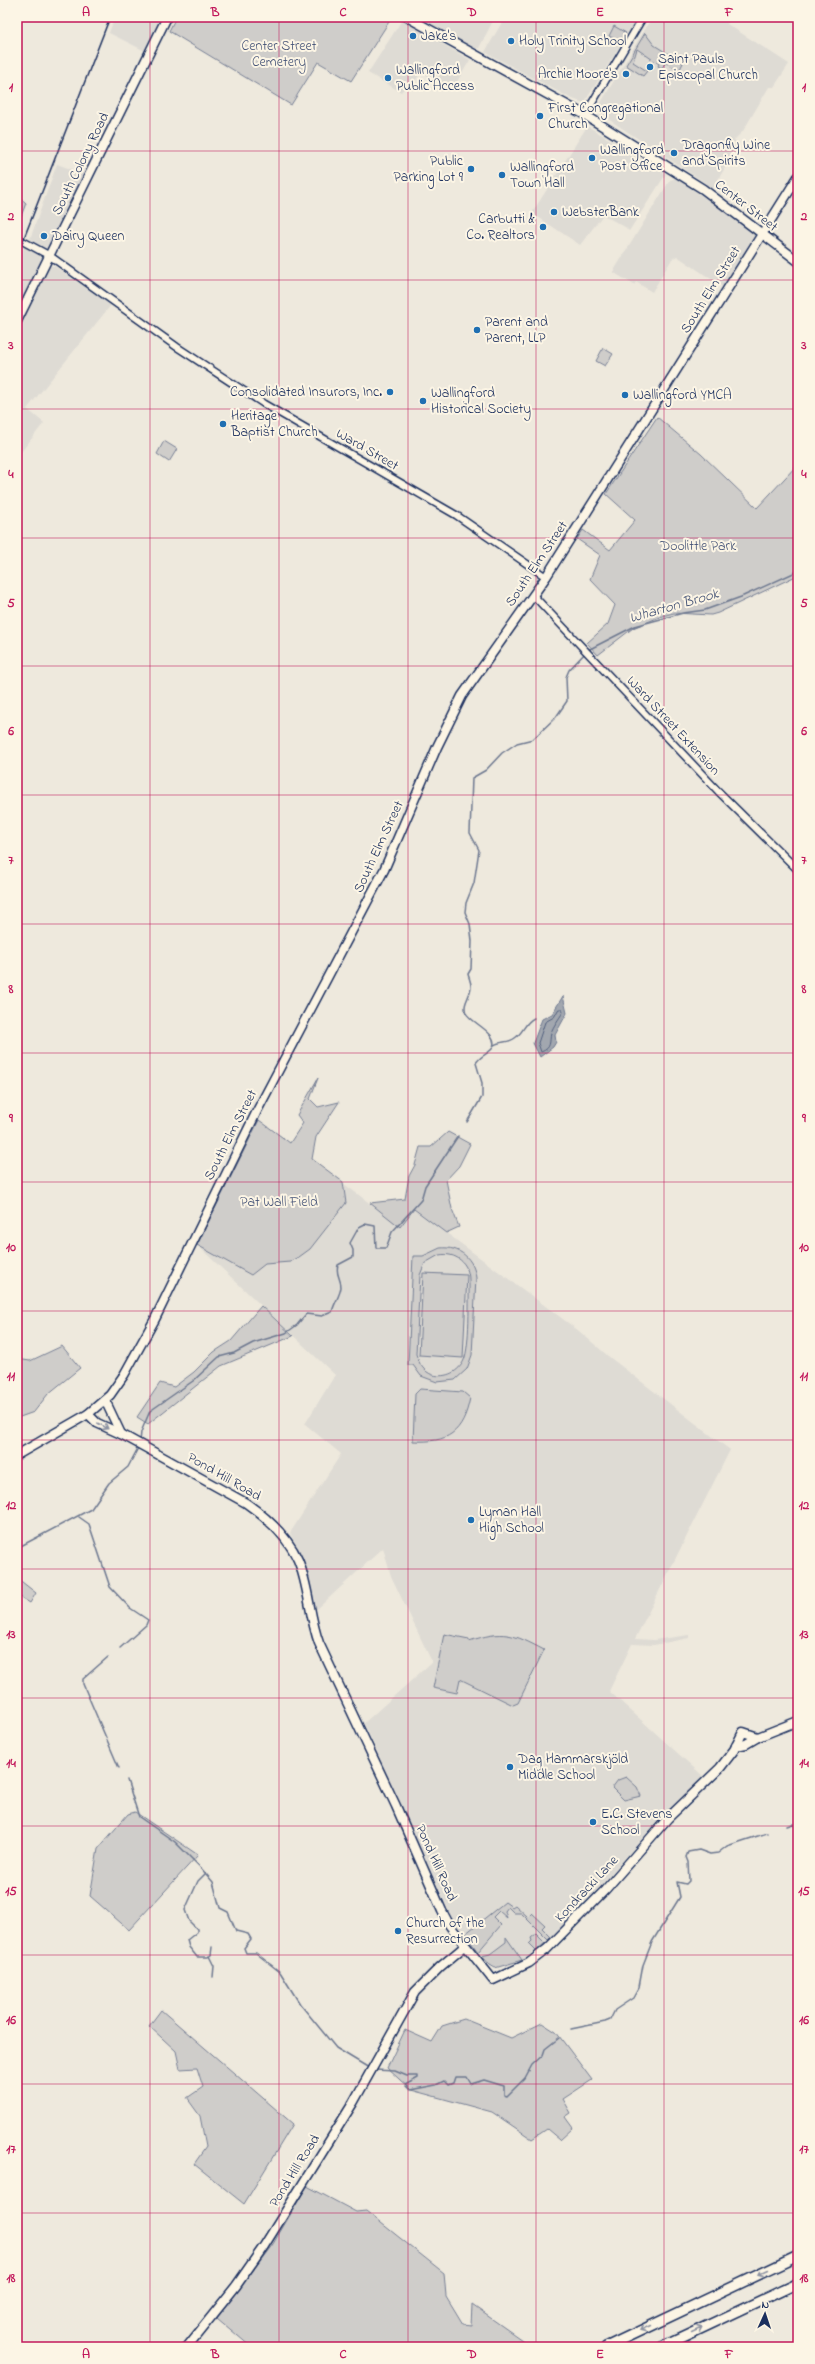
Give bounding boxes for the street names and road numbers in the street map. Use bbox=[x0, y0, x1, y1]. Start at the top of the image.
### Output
street label: South Colony Road bbox=[47, 109, 116, 219]
street label: Center Street bbox=[710, 175, 782, 238]
street label: South Elm Street bbox=[676, 242, 746, 338]
street label: Ward Street bbox=[332, 424, 403, 477]
street label: South Elm Street bbox=[500, 517, 574, 611]
street label: Ward Street Extension bbox=[621, 672, 725, 781]
street label: South Elm Street bbox=[348, 797, 410, 897]
street label: South Elm Street bbox=[199, 1086, 263, 1184]
street label: Pond Hill Road bbox=[183, 1447, 265, 1507]
street label: Pond Hill Road bbox=[410, 1821, 462, 1905]
street label: Kondracki Lane bbox=[550, 1850, 624, 1927]
street label: Pond Hill Road bbox=[264, 2131, 326, 2211]

